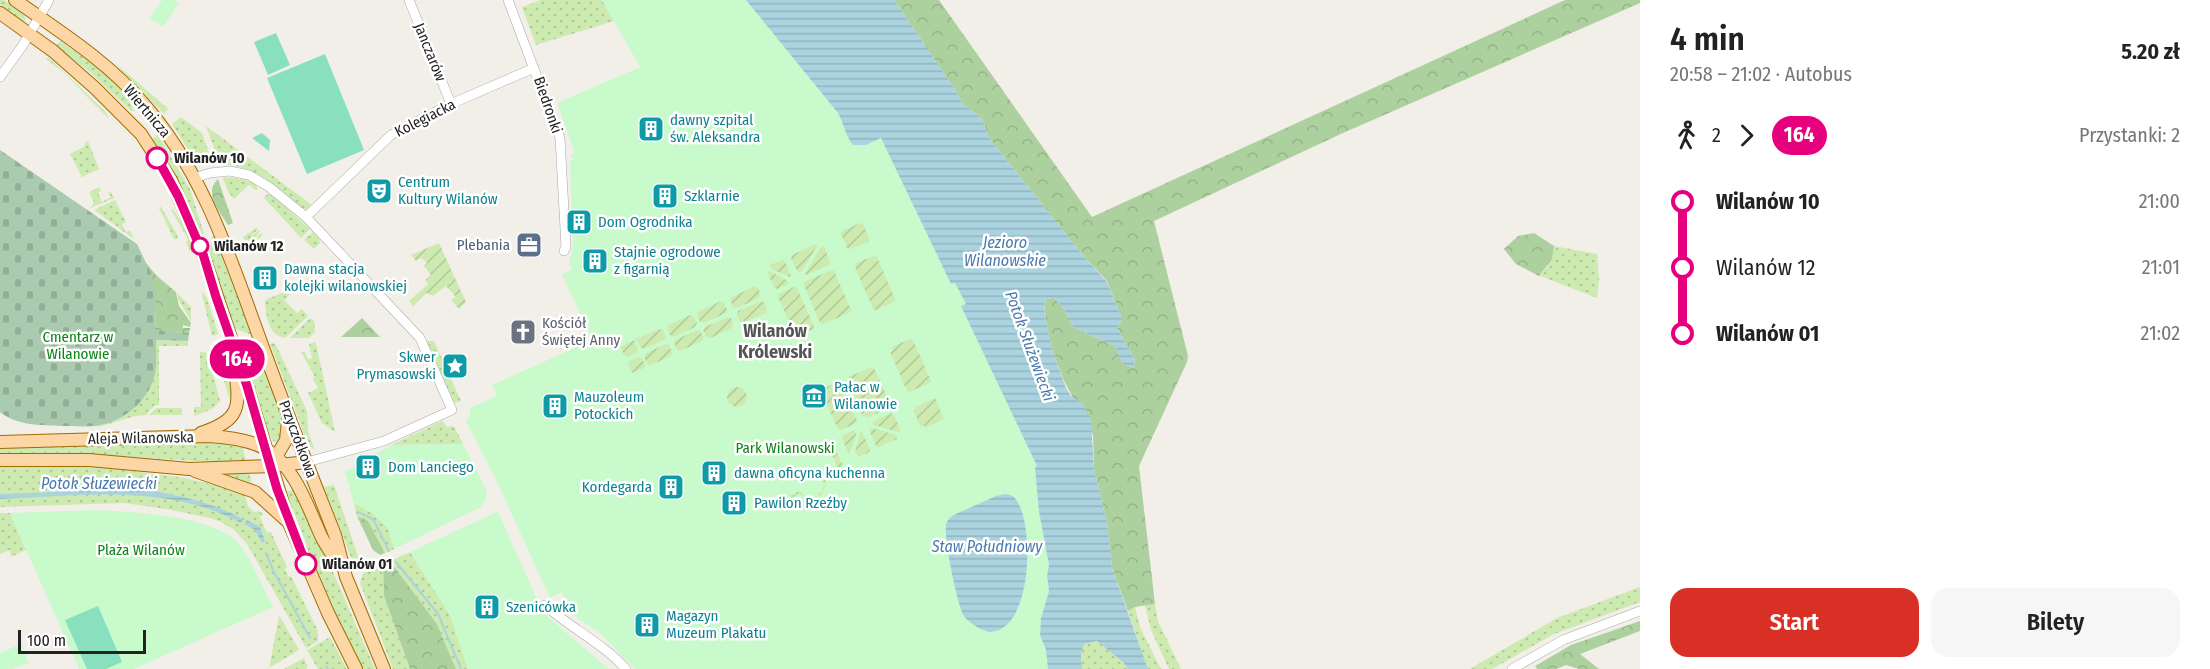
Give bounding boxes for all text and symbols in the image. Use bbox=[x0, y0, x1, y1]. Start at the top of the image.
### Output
text: 4 min bbox=[1670, 19, 1745, 59]
street label: Janczarów bbox=[410, 20, 450, 84]
text: 5.20 zł bbox=[2121, 38, 2180, 65]
text: 20:58 – 21:02 · Autobus bbox=[1670, 62, 1852, 86]
street label: Biedronki bbox=[530, 74, 566, 136]
street label: Wiertnicza bbox=[120, 81, 174, 141]
street label: Kolegiacka bbox=[392, 95, 458, 141]
place label: dawny szpital św. Aleksandra bbox=[670, 111, 760, 146]
building icon: dawny szpital św. Aleksandra bbox=[636, 114, 666, 144]
icon: walk bbox=[1670, 119, 1703, 152]
icon: forward bbox=[1730, 119, 1763, 152]
text: 164 bbox=[1784, 122, 1815, 148]
text: 2 bbox=[1712, 123, 1721, 147]
text: Przystanki: 2 bbox=[2079, 123, 2180, 147]
marker: Wilanów 10 bbox=[146, 147, 168, 169]
place label: Wilanów 10 bbox=[174, 149, 245, 167]
place label: Centrum Kultury Wilanów bbox=[398, 173, 498, 208]
theatre icon: Centrum Kultury Wilanów bbox=[364, 176, 394, 206]
building icon: Szklarnie bbox=[650, 181, 680, 211]
place label: Szklarnie bbox=[684, 187, 740, 205]
text: Wilanów 10 bbox=[1716, 188, 1820, 215]
text: 21:00 bbox=[2139, 189, 2180, 213]
building icon: Dom Ogrodnika bbox=[564, 207, 594, 237]
place label: Dom Ogrodnika bbox=[598, 213, 693, 231]
office icon: Plebania bbox=[514, 230, 544, 260]
water label: Jezioro Wilanowskie bbox=[964, 233, 1046, 270]
place label: Plebania bbox=[457, 236, 510, 254]
marker: Wilanów 12 bbox=[191, 237, 209, 255]
place label: Wilanów 12 bbox=[214, 237, 284, 255]
place label: Stajnie ogrodowe z figarnią bbox=[614, 243, 721, 278]
building icon: Stajnie ogrodowe z figarnią bbox=[580, 246, 610, 276]
text: Wilanów 12 bbox=[1716, 254, 1816, 281]
text: 21:01 bbox=[2142, 255, 2180, 279]
place label: Dawna stacja kolejki wilanowskiej bbox=[284, 260, 407, 295]
building icon: Dawna stacja kolejki wilanowskiej bbox=[250, 263, 280, 293]
water label: Potok Służewiecki bbox=[1001, 288, 1059, 404]
place label: Kościół Świętej Anny bbox=[542, 314, 620, 349]
church icon: Kościół Świętej Anny bbox=[508, 317, 538, 347]
district label: Wilanów Królewski bbox=[738, 320, 812, 363]
text: Wilanów 01 bbox=[1716, 320, 1819, 347]
text: 21:02 bbox=[2141, 321, 2180, 345]
park label: Cmentarz w Wilanowie bbox=[43, 328, 114, 363]
line badge: 164 bbox=[202, 340, 272, 378]
text: 164 bbox=[222, 346, 252, 372]
place label: Skwer Prymasowski bbox=[356, 348, 437, 383]
place icon: Skwer Prymasowski bbox=[440, 351, 470, 381]
place label: Pałac w Wilanowie bbox=[834, 378, 897, 413]
museum icon: Pałac w Wilanowie bbox=[799, 381, 829, 411]
place label: Mauzoleum Potockich bbox=[574, 388, 644, 423]
building icon: Mauzoleum Potockich bbox=[540, 391, 570, 421]
street label: Przyczółkowa bbox=[275, 398, 321, 480]
street label: Aleja Wilanowska bbox=[88, 428, 194, 448]
park label: Park Wilanowski bbox=[735, 439, 835, 457]
building icon: Dom Lanciego bbox=[353, 452, 383, 482]
place label: Dom Lanciego bbox=[388, 458, 474, 476]
building icon: dawna oficyna kuchenna bbox=[699, 458, 729, 488]
place label: dawna oficyna kuchenna bbox=[734, 464, 885, 482]
building icon: Kordegarda bbox=[656, 472, 686, 502]
water label: Potok Służewiecki bbox=[41, 474, 157, 493]
place label: Kordegarda bbox=[582, 478, 652, 496]
building icon: Pawilon Rzeźby bbox=[719, 488, 749, 518]
place label: Pawilon Rzeźby bbox=[754, 494, 847, 512]
water label: Staw Południowy bbox=[931, 537, 1043, 556]
park label: Plaża Wilanów bbox=[97, 541, 185, 559]
marker: Wilanów 01 bbox=[295, 553, 317, 575]
place label: Wilanów 01 bbox=[322, 555, 392, 573]
button: Start bbox=[1670, 588, 1919, 657]
button: Bilety bbox=[1931, 588, 2180, 657]
building icon: Szenicówka bbox=[472, 592, 502, 622]
place label: Szenicówka bbox=[506, 598, 576, 616]
place label: Magazyn Muzeum Plakatu bbox=[666, 607, 766, 642]
building icon: Magazyn Muzeum Plakatu bbox=[632, 610, 662, 640]
scale bar bbox=[18, 627, 146, 654]
text: 100 m bbox=[27, 631, 66, 650]

